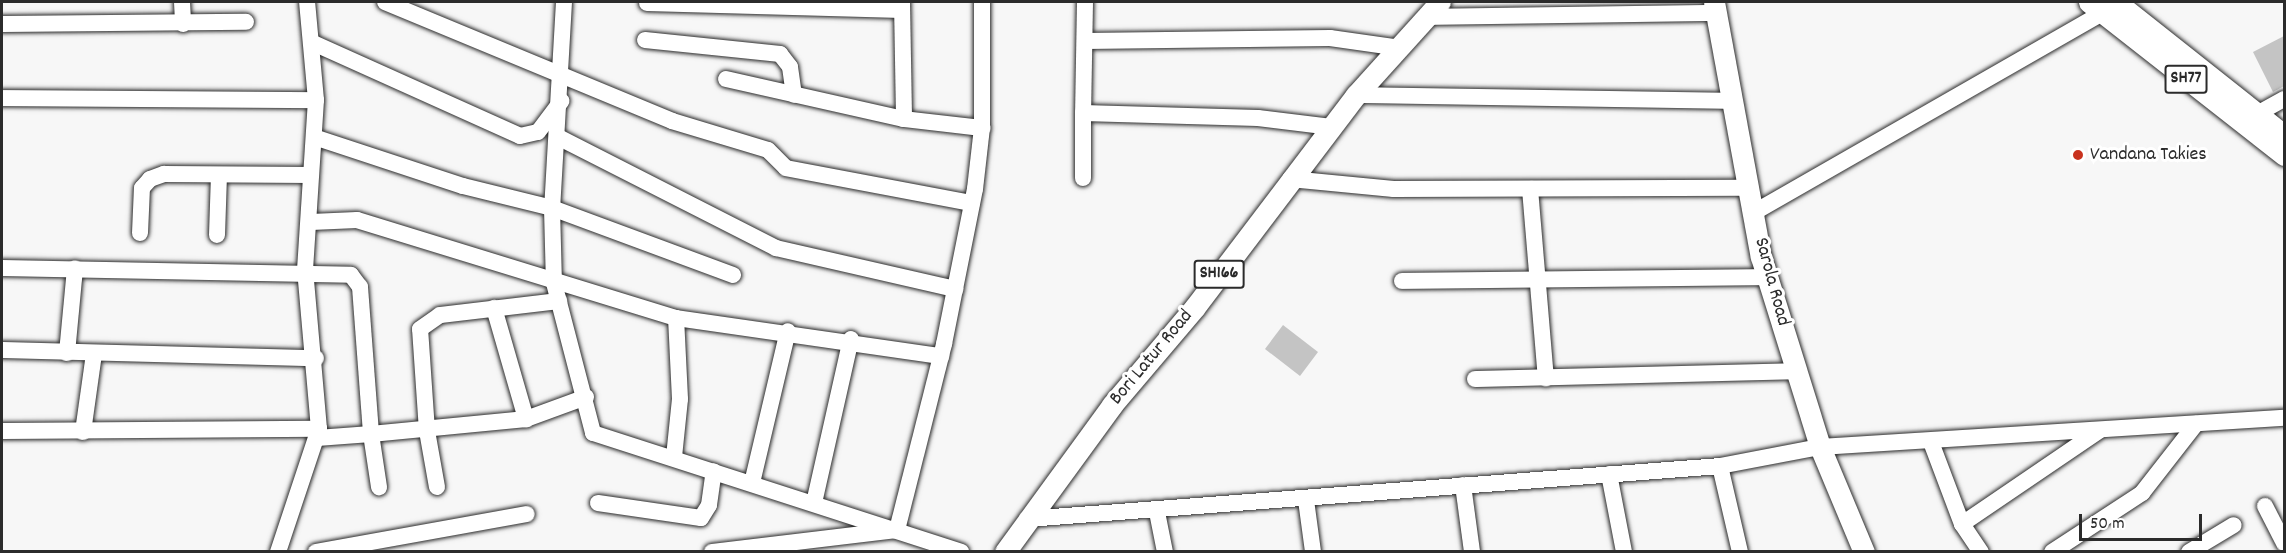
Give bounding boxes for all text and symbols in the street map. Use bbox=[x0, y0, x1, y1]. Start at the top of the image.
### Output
road number: SH77 bbox=[2164, 64, 2208, 94]
place label: Vandana Takies bbox=[2090, 143, 2207, 167]
marker: Vandana Takies bbox=[2071, 148, 2085, 162]
street label: Sarola Road bbox=[1748, 235, 1794, 329]
road number: SH166 bbox=[1194, 259, 1244, 289]
street label: Bori Latur Road bbox=[1105, 305, 1199, 411]
scale bar bbox=[2082, 502, 2205, 540]
text: 50 m bbox=[2090, 512, 2125, 537]

